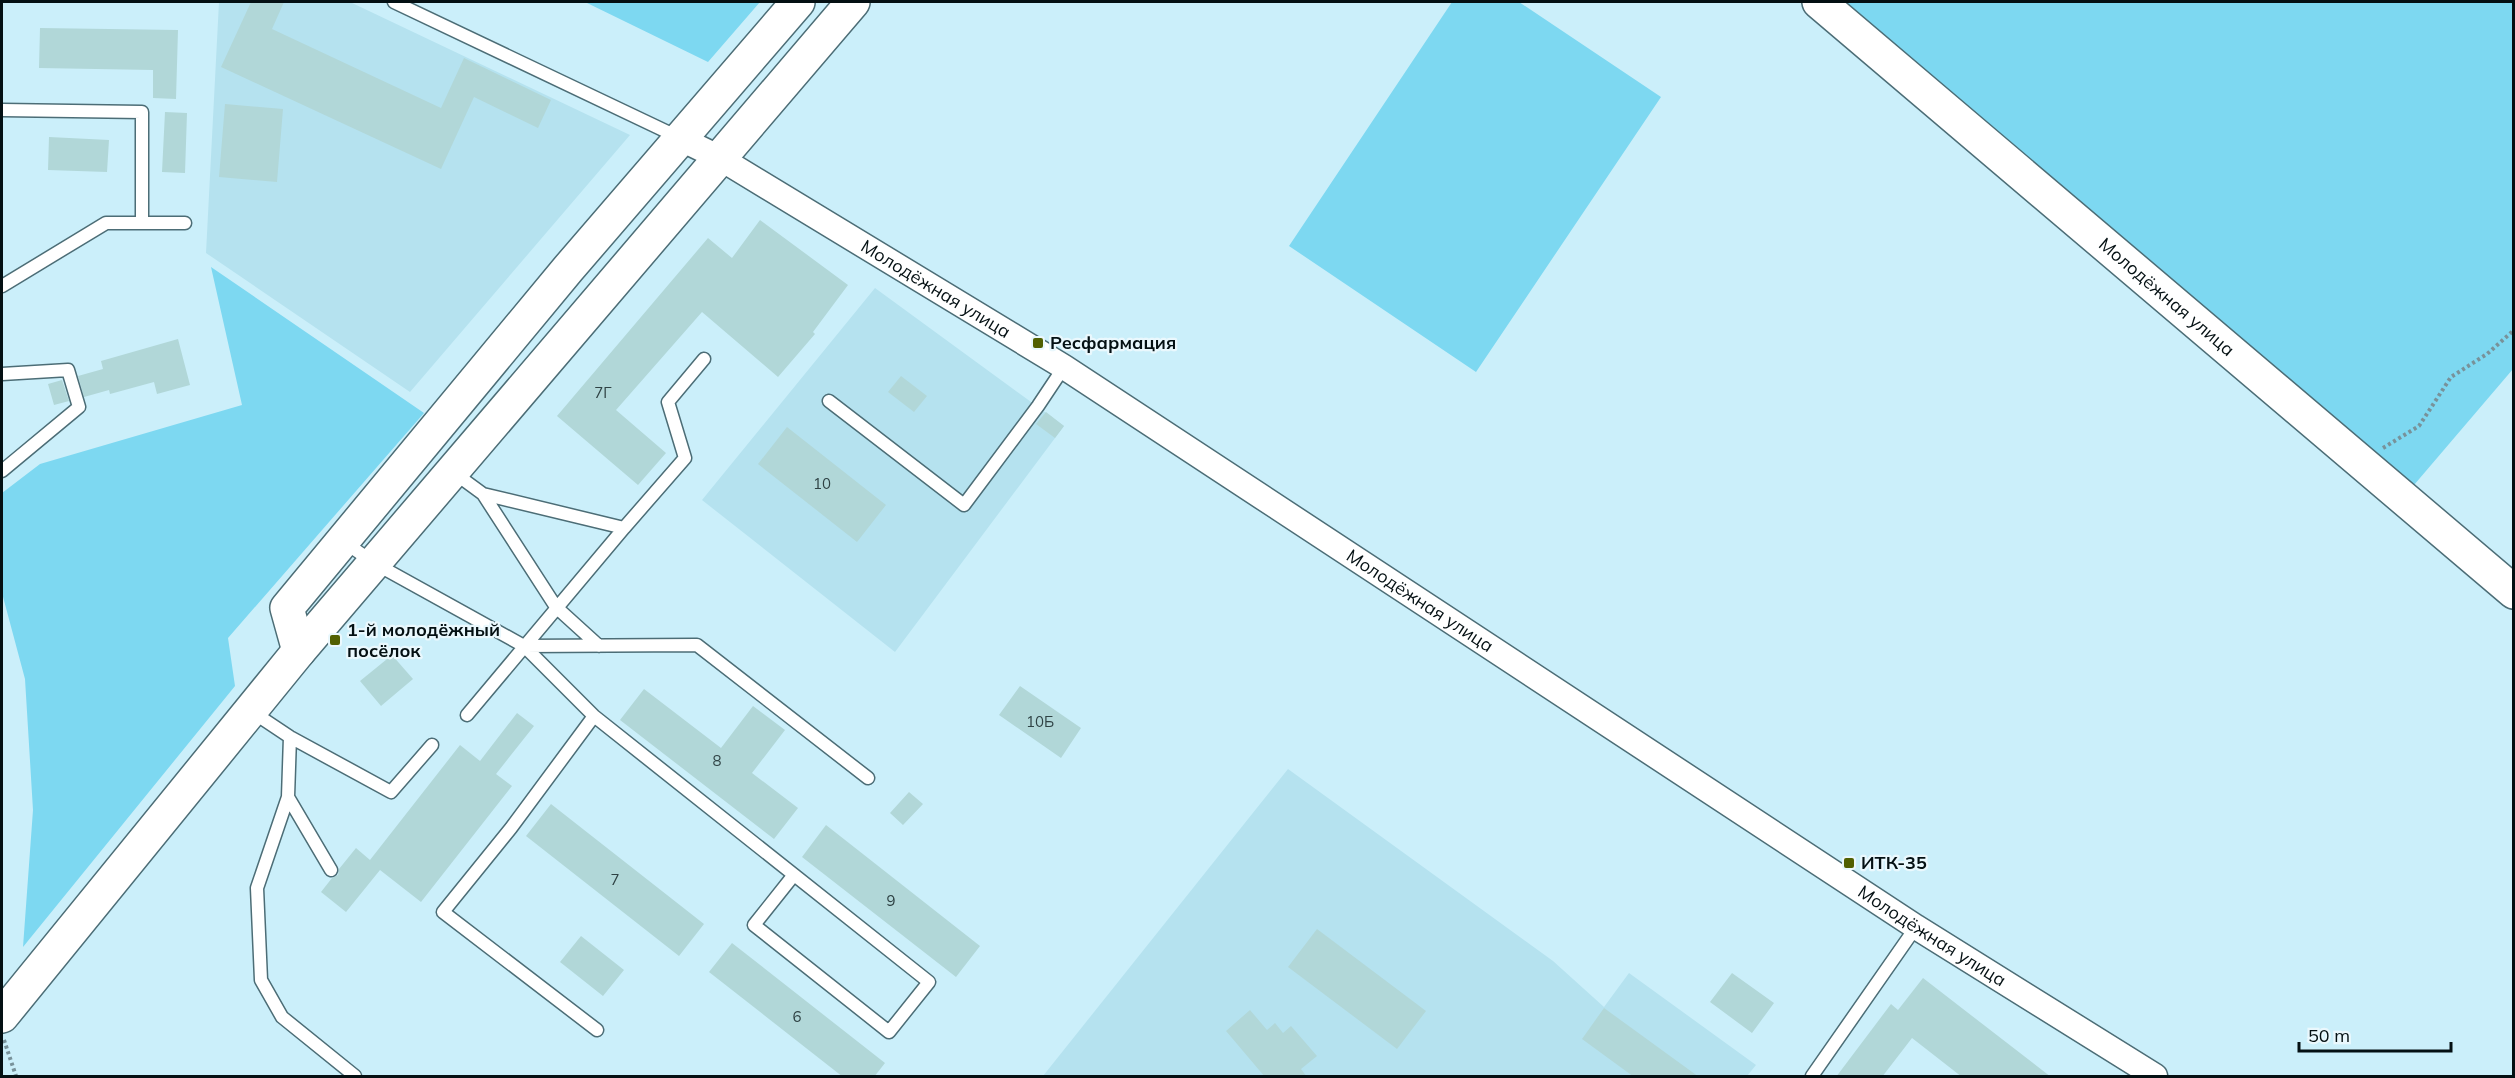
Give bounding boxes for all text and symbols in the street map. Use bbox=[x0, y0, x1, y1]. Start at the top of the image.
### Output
street label: Молодёжная улица bbox=[2094, 233, 2240, 361]
street label: Молодёжная улица bbox=[857, 234, 1015, 343]
place label: Ресфармация bbox=[1050, 331, 1176, 354]
marker: Ресфармация bbox=[1031, 336, 1045, 350]
house number: 7Г bbox=[594, 383, 612, 402]
house number: 10 bbox=[813, 474, 831, 493]
street label: Молодёжная улица bbox=[1342, 544, 1498, 657]
place label: 1-й молодёжный посёлок bbox=[347, 618, 500, 662]
marker: 1-й молодёжный посёлок bbox=[328, 633, 342, 647]
house number: 10Б bbox=[1026, 712, 1054, 731]
house number: 8 bbox=[712, 751, 722, 770]
place label: ИТК-35 bbox=[1861, 851, 1927, 874]
marker: ИТК-35 bbox=[1842, 856, 1856, 870]
house number: 7 bbox=[610, 870, 620, 889]
street label: Молодёжная улица bbox=[1854, 880, 2010, 991]
house number: 9 bbox=[886, 891, 896, 910]
house number: 6 bbox=[792, 1007, 802, 1026]
scale bar bbox=[2299, 1015, 2450, 1053]
text: 50 m bbox=[2308, 1024, 2350, 1047]

